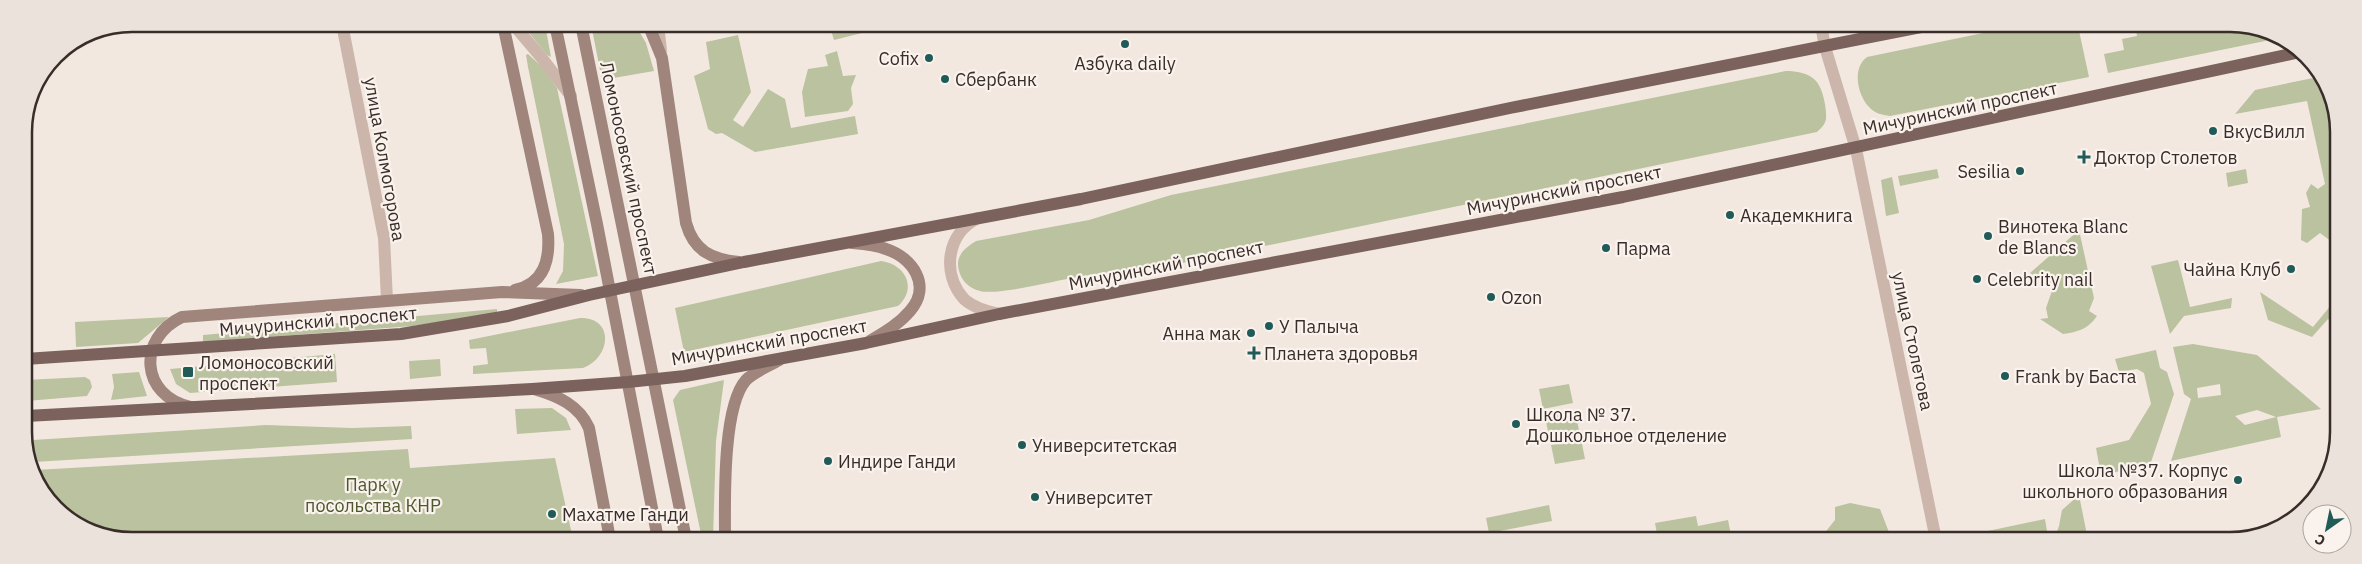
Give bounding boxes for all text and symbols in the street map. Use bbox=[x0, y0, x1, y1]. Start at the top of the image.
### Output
marker: Азбука daily bbox=[1119, 38, 1131, 50]
place label: Cofix bbox=[879, 47, 919, 70]
marker: Cofix bbox=[923, 52, 935, 64]
place label: Азбука daily bbox=[1074, 52, 1176, 75]
street label: Ломоносовский проспект bbox=[595, 59, 663, 277]
place label: Сбербанк bbox=[955, 68, 1037, 91]
marker: Сбербанк bbox=[939, 73, 951, 85]
street label: улица Колмогорова bbox=[359, 75, 411, 243]
street label: Мичуринский проспект bbox=[1861, 76, 2060, 140]
place label: ВкусВилл bbox=[2223, 120, 2305, 143]
marker: ВкусВилл bbox=[2207, 125, 2219, 137]
place label: Доктор Столетов bbox=[2094, 146, 2238, 169]
marker: Доктор Столетов bbox=[2078, 151, 2090, 163]
street label: Мичуринский проспект bbox=[1464, 160, 1664, 220]
place label: Sesilia bbox=[1957, 160, 2010, 183]
marker: Sesilia bbox=[2014, 165, 2026, 177]
place label: Академкнига bbox=[1740, 204, 1853, 227]
marker: Академкнига bbox=[1724, 209, 1736, 221]
place label: Винотека Blanc de Blancs bbox=[1998, 215, 2128, 259]
marker: Винотека Blanc de Blancs bbox=[1982, 230, 1994, 242]
street label: Мичуринский проспект bbox=[1066, 235, 1266, 295]
place label: Парма bbox=[1616, 237, 1671, 260]
marker: Парма bbox=[1600, 242, 1612, 254]
place label: Чайна Клуб bbox=[2183, 258, 2281, 281]
marker: Чайна Клуб bbox=[2285, 263, 2297, 275]
place label: Celebrity nail bbox=[1987, 268, 2093, 291]
street label: улица Столетова bbox=[1887, 270, 1939, 413]
marker: Celebrity nail bbox=[1971, 273, 1983, 285]
place label: Ozon bbox=[1501, 286, 1542, 309]
marker: Ozon bbox=[1485, 291, 1497, 303]
street label: Мичуринский проспект bbox=[218, 301, 418, 341]
street label: Мичуринский проспект bbox=[669, 313, 869, 371]
place label: У Палыча bbox=[1279, 315, 1359, 338]
marker: У Палыча bbox=[1263, 320, 1275, 332]
place label: Анна мак bbox=[1162, 322, 1241, 345]
marker: Анна мак bbox=[1245, 327, 1257, 339]
place label: Планета здоровья bbox=[1264, 342, 1418, 365]
marker: Планета здоровья bbox=[1248, 347, 1260, 359]
place label: Ломоносовский проспект bbox=[199, 351, 334, 395]
marker: Ломоносовский проспект bbox=[181, 365, 195, 379]
place label: Frank by Баста bbox=[2015, 365, 2137, 388]
marker: Frank by Баста bbox=[1999, 370, 2011, 382]
place label: Школа № 37. Дошкольное отделение bbox=[1526, 403, 1727, 447]
marker: Школа № 37. Дошкольное отделение bbox=[1510, 418, 1522, 430]
place label: Университетская bbox=[1032, 434, 1177, 457]
marker: Университетская bbox=[1016, 439, 1028, 451]
place label: Индире Ганди bbox=[838, 450, 956, 473]
marker: Индире Ганди bbox=[822, 455, 834, 467]
place label: Школа №37. Корпус школьного образования bbox=[2022, 459, 2228, 503]
park label: Парк у посольства КНР bbox=[305, 473, 441, 517]
marker: Школа №37. Корпус школьного образования bbox=[2232, 474, 2244, 486]
place label: Университет bbox=[1045, 486, 1153, 509]
marker: Университет bbox=[1029, 491, 1041, 503]
place label: Махатме Ганди bbox=[562, 503, 689, 526]
north arrow bbox=[2302, 504, 2352, 554]
marker: Махатме Ганди bbox=[546, 508, 558, 520]
text: С bbox=[2311, 530, 2329, 550]

